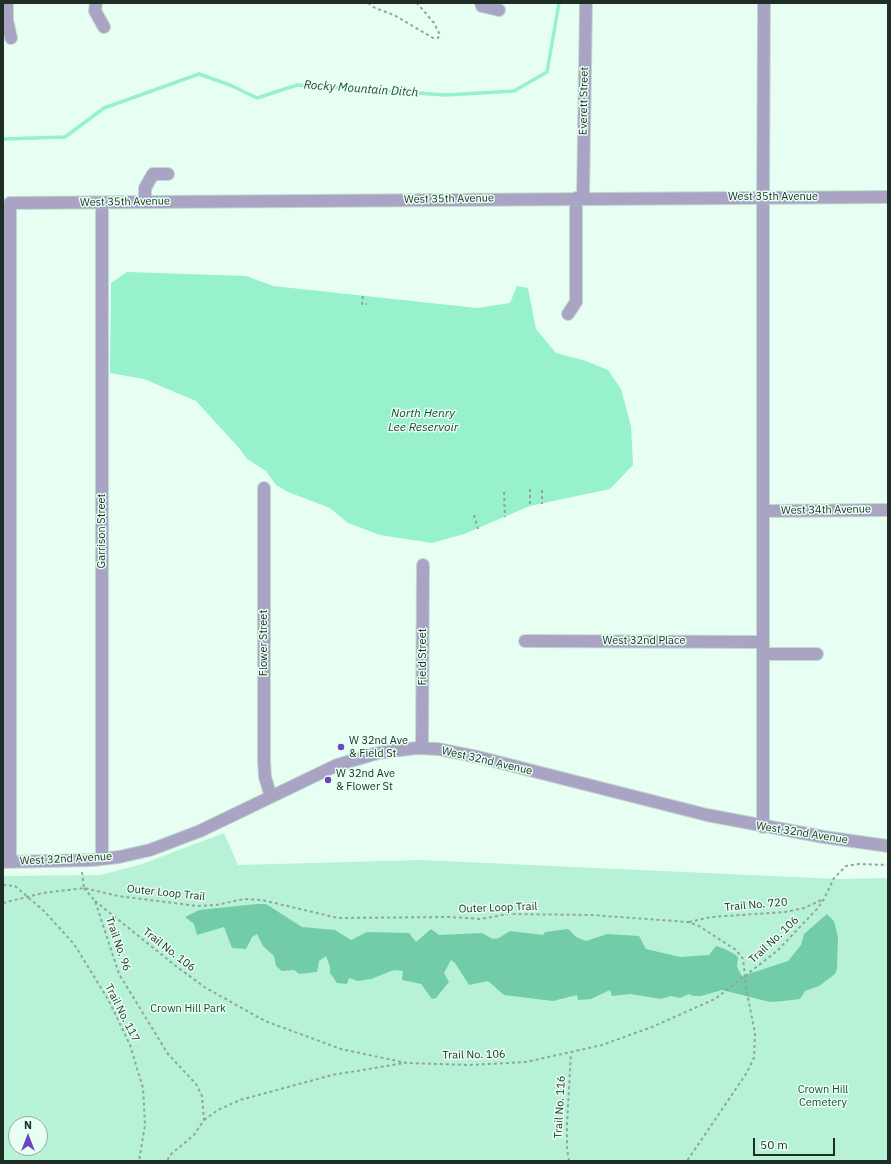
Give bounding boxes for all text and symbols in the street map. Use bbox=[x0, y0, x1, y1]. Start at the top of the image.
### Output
street label: Everett Street bbox=[577, 67, 591, 135]
water label: Rocky Mountain Ditch bbox=[303, 78, 419, 100]
street label: West 35th Avenue bbox=[728, 190, 818, 204]
street label: West 35th Avenue bbox=[404, 192, 494, 206]
street label: West 35th Avenue bbox=[80, 195, 170, 209]
water label: North Henry Lee Reservoir bbox=[388, 407, 458, 435]
street label: Garrison Street bbox=[95, 494, 109, 568]
street label: West 34th Avenue bbox=[781, 503, 871, 517]
street label: Flower Street bbox=[257, 610, 271, 676]
street label: Field Street bbox=[416, 628, 430, 686]
street label: West 32nd Place bbox=[603, 634, 685, 648]
place label: W 32nd Ave & Field St bbox=[349, 734, 408, 760]
marker: W 32nd Ave & Field St bbox=[336, 742, 346, 752]
street label: West 32nd Avenue bbox=[440, 744, 534, 778]
place label: W 32nd Ave & Flower St bbox=[336, 767, 395, 793]
marker: W 32nd Ave & Flower St bbox=[323, 775, 333, 785]
street label: West 32nd Avenue bbox=[755, 819, 849, 847]
street label: West 32nd Avenue bbox=[19, 850, 113, 868]
street label: Outer Loop Trail bbox=[126, 882, 206, 904]
street label: Trail No. 720 bbox=[724, 896, 788, 914]
street label: Outer Loop Trail bbox=[458, 900, 538, 916]
street label: Trail No. 106 bbox=[746, 914, 802, 966]
street label: Trail No. 96 bbox=[103, 915, 133, 973]
street label: Trail No. 106 bbox=[140, 925, 198, 975]
street label: Trail No. 117 bbox=[102, 982, 142, 1044]
park label: Crown Hill Park bbox=[150, 1002, 226, 1016]
street label: Trail No. 106 bbox=[442, 1048, 506, 1062]
street label: Trail No. 116 bbox=[552, 1075, 568, 1139]
park label: Crown Hill Cemetery bbox=[798, 1083, 848, 1109]
north arrow bbox=[8, 1116, 48, 1156]
text: N bbox=[24, 1118, 32, 1132]
scale bar bbox=[755, 1130, 837, 1156]
text: 50 m bbox=[760, 1137, 788, 1152]

